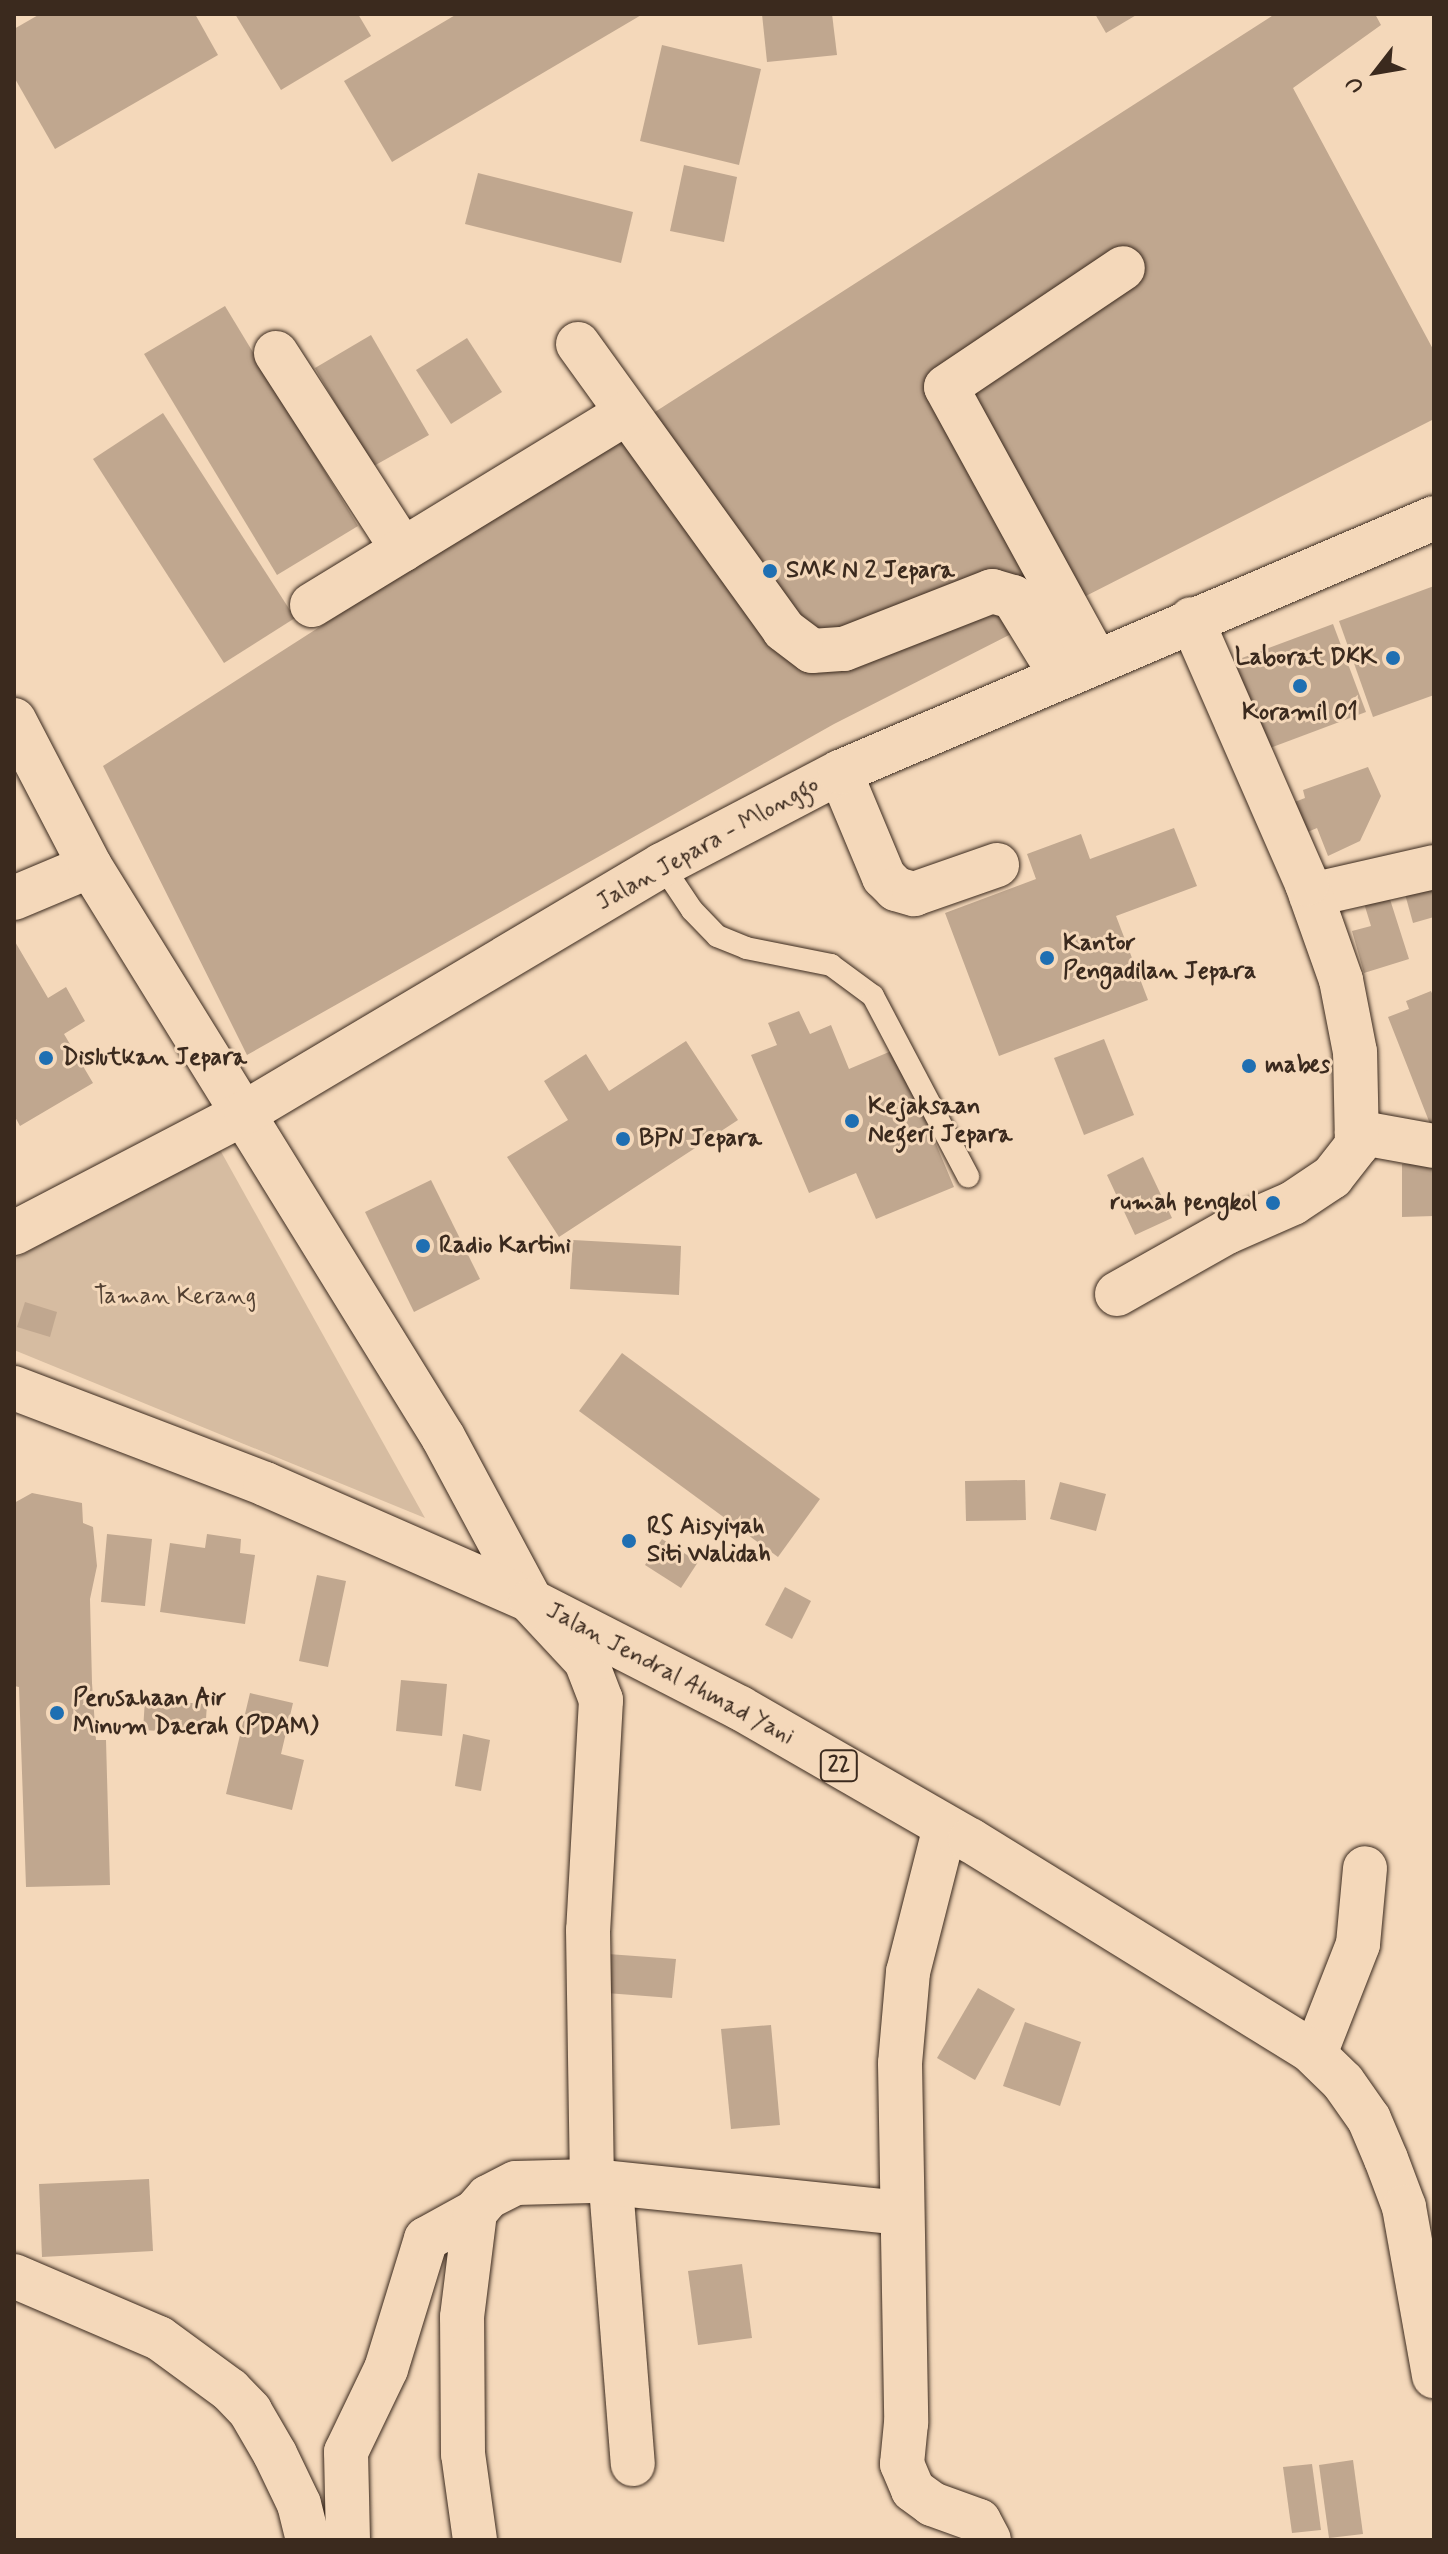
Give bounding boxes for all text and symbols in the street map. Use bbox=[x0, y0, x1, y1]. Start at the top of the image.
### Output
north arrow bbox=[1336, 32, 1416, 112]
text: U bbox=[1340, 71, 1371, 98]
place label: SMK N 2 Jepara bbox=[786, 557, 955, 585]
marker: SMK N 2 Jepara bbox=[761, 562, 779, 580]
place label: Laborat DKK bbox=[1235, 644, 1377, 672]
marker: Laborat DKK bbox=[1384, 649, 1402, 667]
marker: Koramil 01 bbox=[1291, 677, 1309, 695]
place label: Koramil 01 bbox=[1242, 699, 1358, 727]
street label: Jalan Jepara - Mlonggo bbox=[591, 770, 825, 918]
place label: Kantor Pengadilan Jepara bbox=[1063, 930, 1256, 986]
marker: Kantor Pengadilan Jepara bbox=[1038, 949, 1056, 967]
place label: Dislutkan Jepara bbox=[62, 1044, 247, 1072]
marker: Dislutkan Jepara bbox=[37, 1049, 55, 1067]
place label: mabes bbox=[1265, 1052, 1330, 1080]
marker: mabes bbox=[1240, 1057, 1258, 1075]
place label: Kejaksaan Negeri Jepara bbox=[868, 1093, 1012, 1149]
marker: Kejaksaan Negeri Jepara bbox=[843, 1112, 861, 1130]
place label: BPN Jepara bbox=[639, 1125, 762, 1153]
marker: BPN Jepara bbox=[614, 1130, 632, 1148]
place label: rumah pengkol bbox=[1110, 1189, 1257, 1217]
marker: rumah pengkol bbox=[1264, 1194, 1282, 1212]
place label: Radio Kartini bbox=[439, 1232, 571, 1260]
marker: Radio Kartini bbox=[414, 1237, 432, 1255]
park label: Taman Kerang bbox=[94, 1283, 256, 1311]
place label: RS Aisyiyah Siti Walidah bbox=[647, 1513, 771, 1569]
marker: RS Aisyiyah Siti Walidah bbox=[618, 1530, 640, 1552]
street label: Jalan Jendral Ahmad Yani bbox=[539, 1595, 801, 1753]
place label: Perusahaan Air Minum Daerah (PDAM) bbox=[73, 1685, 318, 1741]
marker: Perusahaan Air Minum Daerah (PDAM) bbox=[48, 1704, 66, 1722]
road number: 22 bbox=[819, 1748, 859, 1784]

